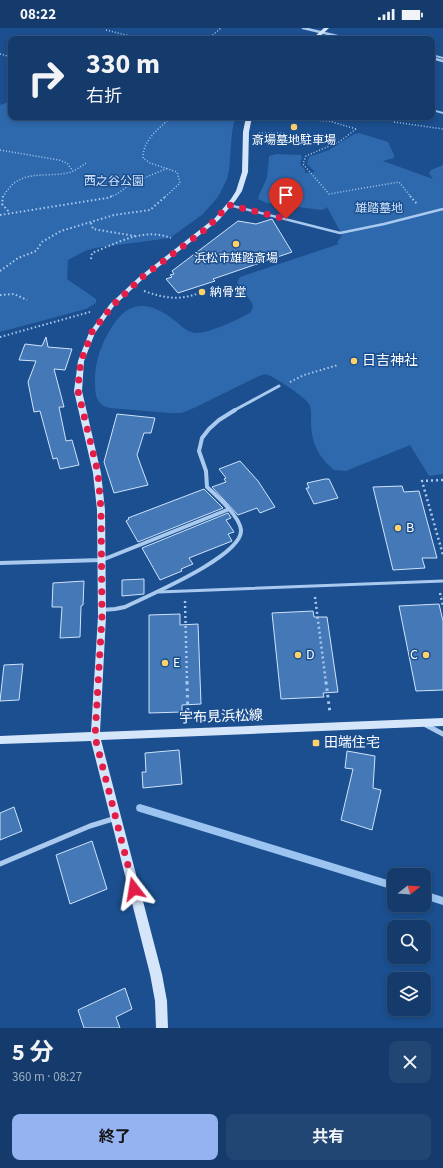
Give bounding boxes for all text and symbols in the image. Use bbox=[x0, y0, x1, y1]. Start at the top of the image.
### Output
text: 08:22 bbox=[20, 4, 56, 25]
text: 330 m bbox=[86, 44, 160, 84]
icon: right bbox=[20, 52, 72, 104]
text: 右折 bbox=[86, 84, 122, 109]
marker: 斎場墓地駐車場 bbox=[289, 122, 299, 132]
place label: 斎場墓地駐車場 bbox=[252, 132, 336, 149]
park label: 西之谷公園 bbox=[84, 173, 144, 190]
pin bbox=[269, 178, 303, 219]
icon: arrive bbox=[275, 184, 297, 206]
park label: 雄踏墓地 bbox=[355, 200, 403, 217]
marker: 浜松市雄踏斎場 bbox=[231, 239, 241, 249]
place label: 浜松市雄踏斎場 bbox=[194, 250, 278, 267]
place label: 納骨堂 bbox=[210, 284, 246, 301]
marker: 納骨堂 bbox=[197, 287, 207, 297]
place label: 日吉神社 bbox=[362, 351, 418, 371]
marker: 日吉神社 bbox=[349, 356, 359, 366]
place label: B bbox=[406, 518, 414, 538]
marker: B bbox=[393, 523, 403, 533]
place label: D bbox=[306, 645, 315, 665]
place label: C bbox=[410, 645, 418, 665]
marker: D bbox=[293, 650, 303, 660]
marker: C bbox=[421, 650, 431, 660]
place label: E bbox=[173, 653, 180, 673]
marker: E bbox=[160, 658, 170, 668]
street label: 宇布見浜松線 bbox=[179, 706, 263, 728]
place label: 田端住宅 bbox=[324, 733, 380, 753]
marker: 田端住宅 bbox=[311, 738, 321, 748]
position arrow bbox=[113, 868, 155, 910]
north arrow bbox=[387, 868, 431, 912]
map controls bbox=[387, 868, 431, 1016]
button: search bbox=[387, 920, 431, 964]
button: layers bbox=[387, 972, 431, 1016]
text: 5 分 bbox=[12, 1035, 53, 1070]
button: close bbox=[389, 1041, 431, 1083]
text: 360 m · 08:27 bbox=[12, 1068, 82, 1086]
button: 終了 bbox=[12, 1114, 218, 1160]
button: 共有 bbox=[226, 1114, 431, 1160]

